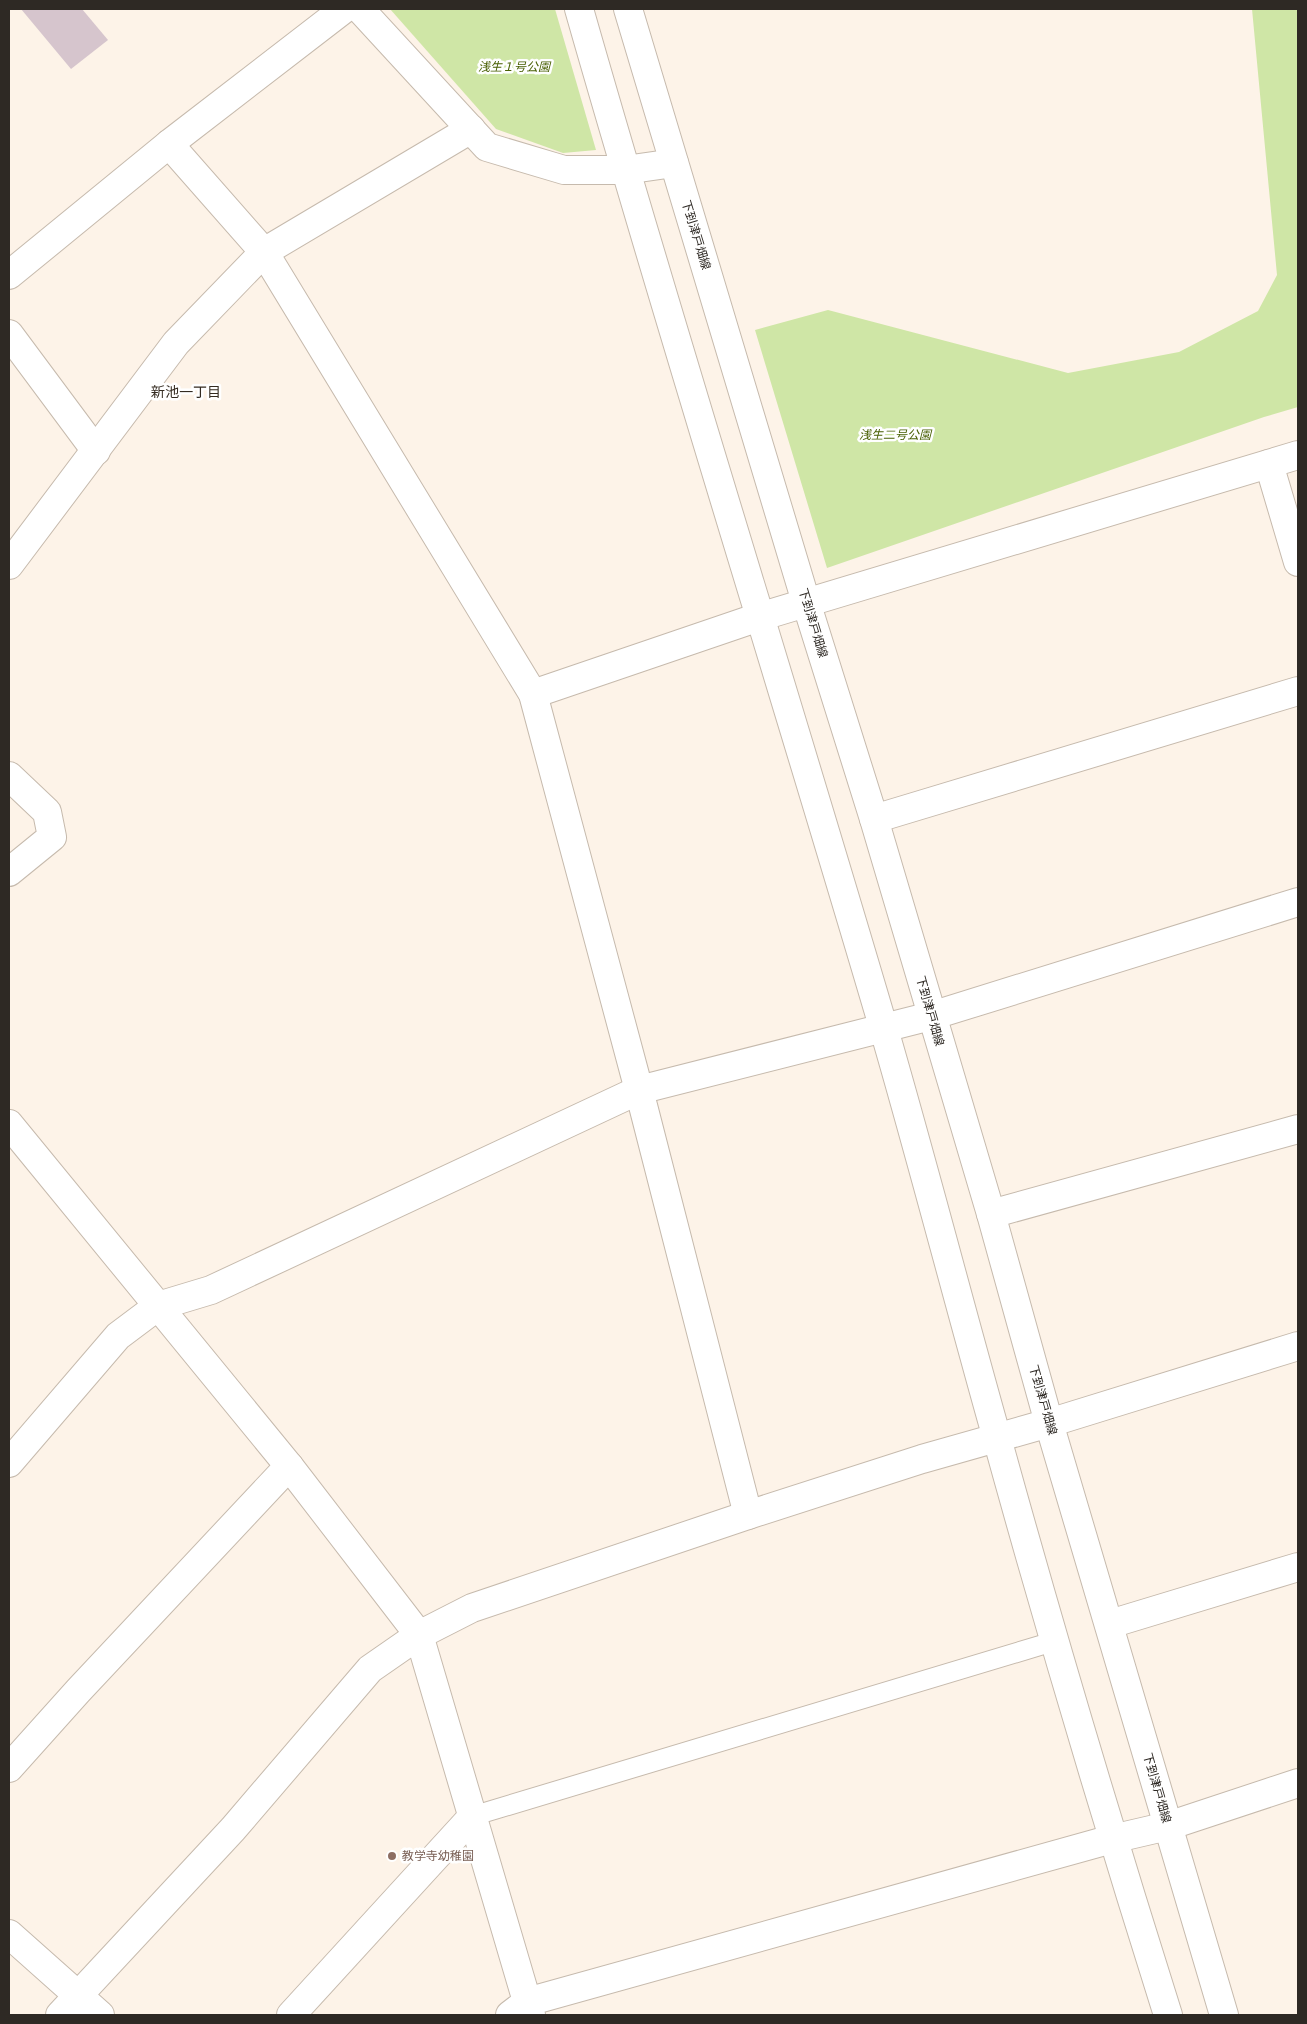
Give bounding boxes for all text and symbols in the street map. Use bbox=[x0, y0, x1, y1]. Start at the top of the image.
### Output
park label: 浅生１号公園 bbox=[478, 59, 552, 74]
street label: 下到津戸畑線 bbox=[679, 198, 714, 271]
district label: 新池一丁目 bbox=[151, 383, 221, 401]
park label: 浅生二号公園 bbox=[859, 427, 933, 442]
street label: 下到津戸畑線 bbox=[796, 586, 831, 659]
street label: 下到津戸畑線 bbox=[913, 974, 948, 1048]
street label: 下到津戸畑線 bbox=[1026, 1363, 1061, 1437]
street label: 下到津戸畑線 bbox=[1140, 1751, 1175, 1825]
place label: 教学寺幼稚園 bbox=[402, 1848, 474, 1863]
marker: 教学寺幼稚園 bbox=[386, 1850, 398, 1862]

